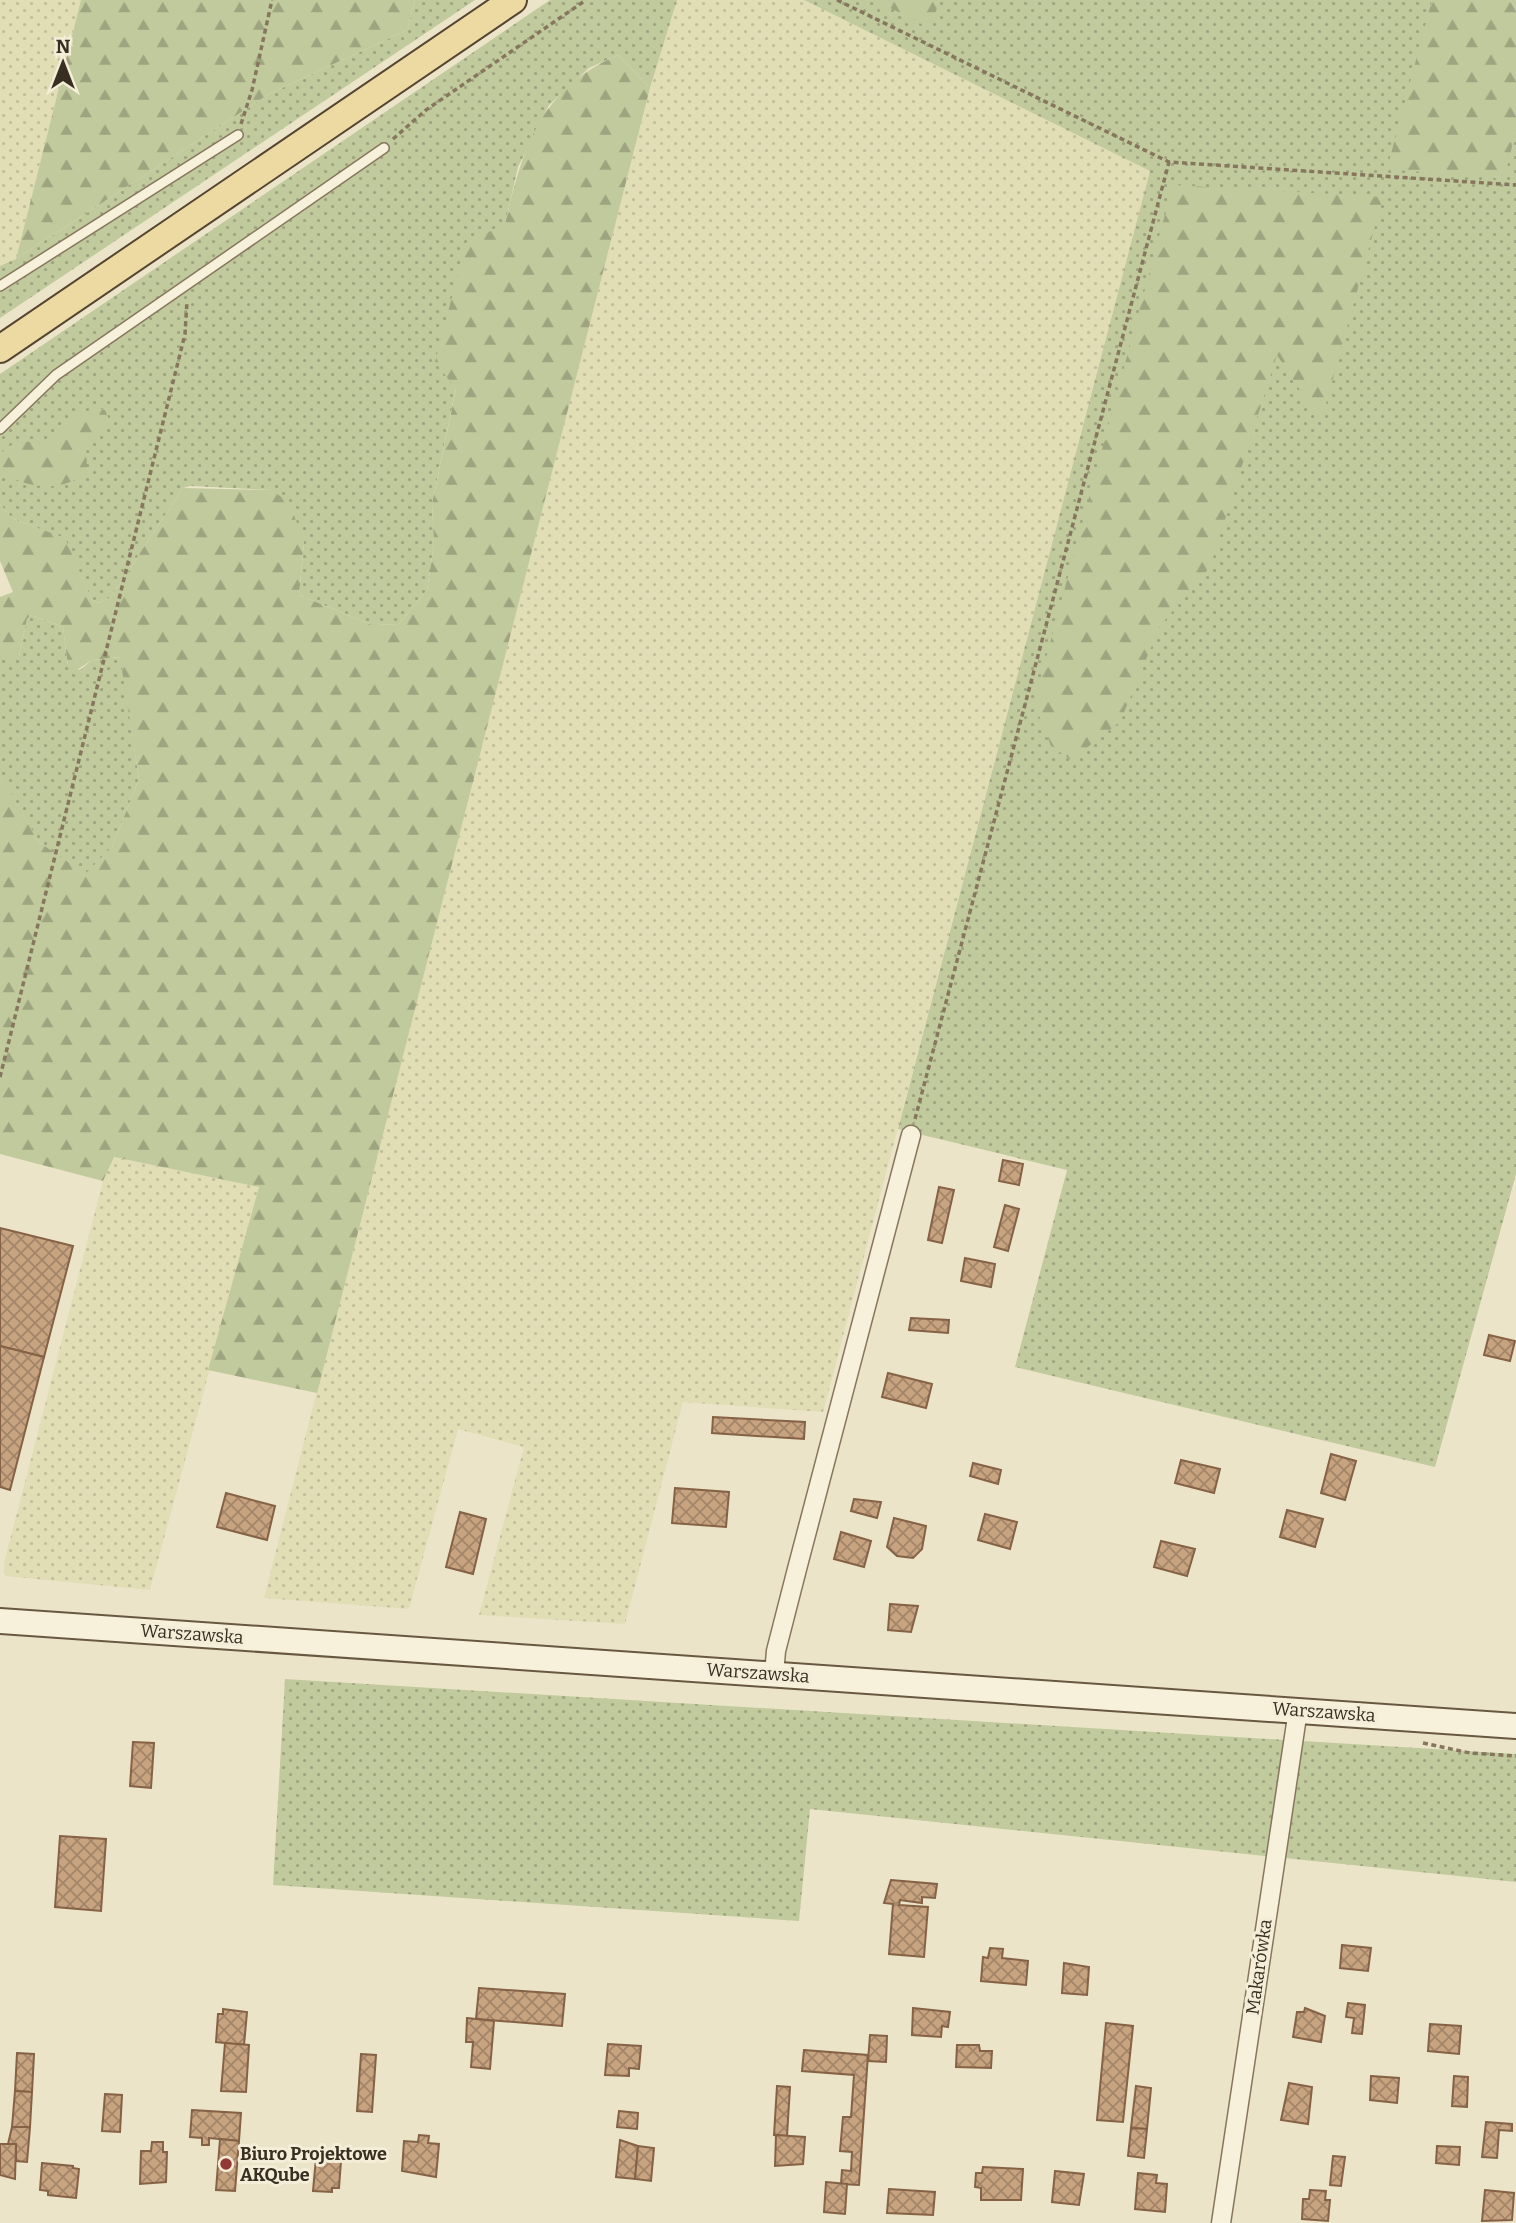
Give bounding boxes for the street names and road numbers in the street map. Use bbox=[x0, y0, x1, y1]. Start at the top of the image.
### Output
street label: Warszawska bbox=[140, 1619, 244, 1649]
street label: Warszawska bbox=[706, 1658, 810, 1688]
street label: Warszawska bbox=[1272, 1697, 1376, 1727]
street label: Makarówka bbox=[1241, 1918, 1277, 2016]

